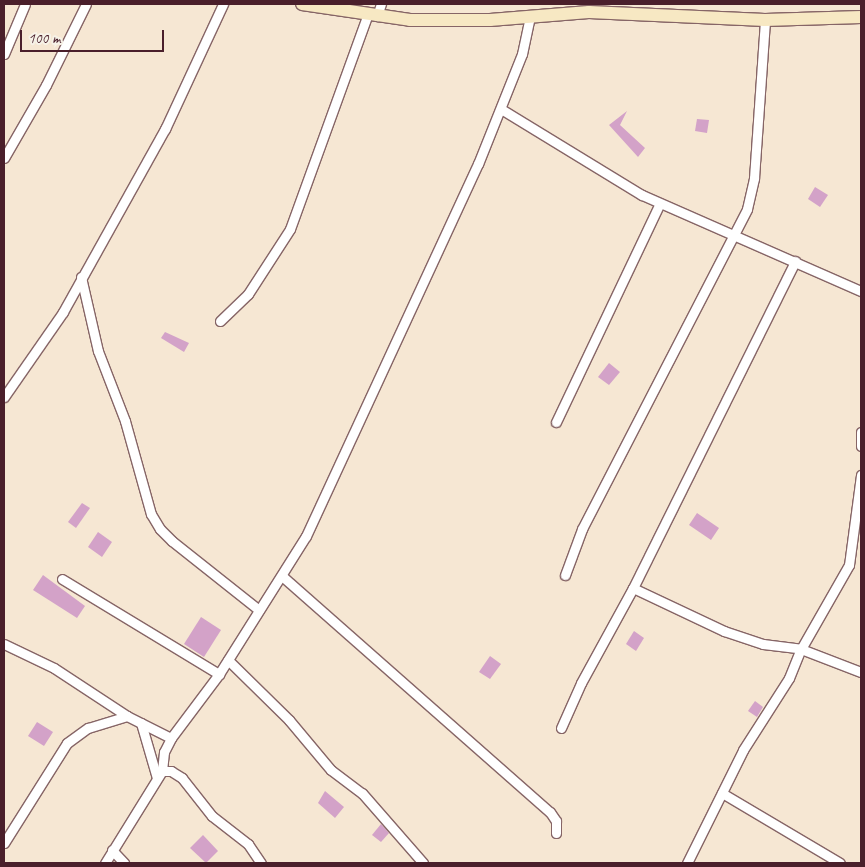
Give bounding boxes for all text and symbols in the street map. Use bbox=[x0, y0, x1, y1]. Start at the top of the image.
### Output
scale bar bbox=[22, 20, 166, 52]
text: 100 m bbox=[28, 29, 60, 48]

